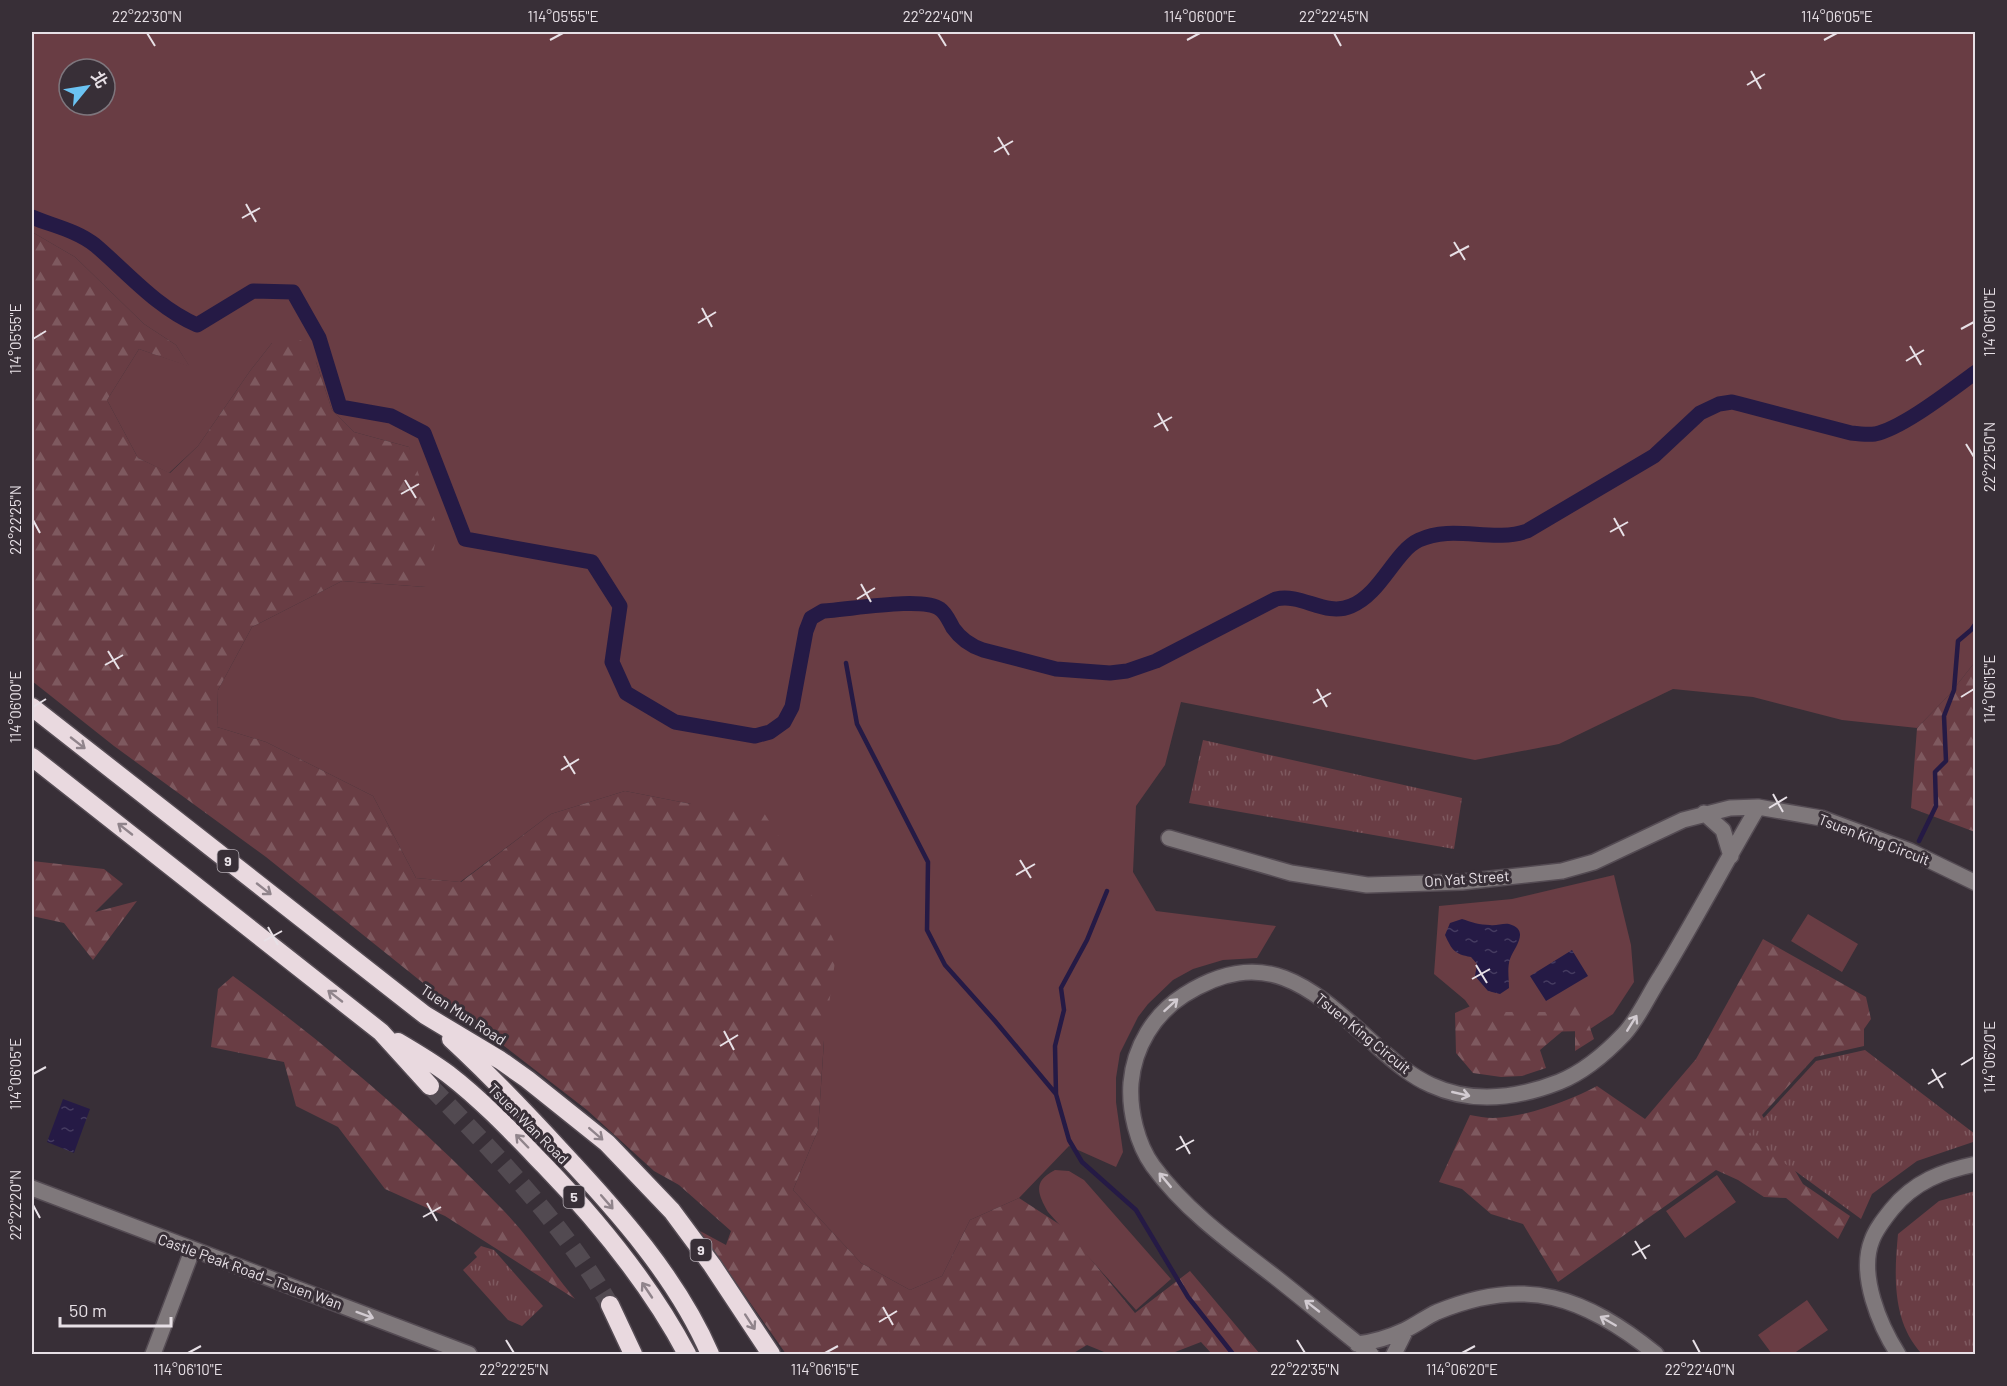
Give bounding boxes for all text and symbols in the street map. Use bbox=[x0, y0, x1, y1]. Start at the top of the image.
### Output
text: 22°22'30"N bbox=[112, 7, 182, 25]
text: 114°05'55"E bbox=[527, 7, 599, 25]
text: 22°22'40"N bbox=[903, 7, 973, 25]
text: 114°06'00"E bbox=[1164, 7, 1236, 25]
text: 22°22'45"N bbox=[1299, 7, 1369, 25]
text: 114°06'05"E bbox=[1801, 7, 1873, 25]
north arrow bbox=[57, 57, 117, 117]
text: 北 bbox=[88, 68, 113, 91]
text: 114°06'10"E bbox=[1980, 287, 1998, 357]
text: 114°05'55"E bbox=[6, 303, 24, 375]
text: 22°22'50"N bbox=[1980, 422, 1998, 492]
text: 22°22'25"N bbox=[6, 485, 24, 555]
text: 114°06'15"E bbox=[1980, 655, 1998, 723]
text: 114°06'00"E bbox=[6, 671, 24, 743]
one-way arrow bbox=[69, 737, 85, 750]
street label: Tsuen King Circuit bbox=[1816, 810, 1933, 869]
one-way arrow bbox=[117, 823, 133, 836]
road number: 9 bbox=[218, 850, 238, 872]
street label: On Yat Street bbox=[1424, 866, 1510, 890]
one-way arrow bbox=[256, 883, 272, 896]
street label: Tuen Mun Road bbox=[418, 980, 510, 1048]
one-way arrow bbox=[328, 989, 344, 1002]
street label: Tsuen King Circuit bbox=[1312, 989, 1415, 1077]
one-way arrow bbox=[1164, 998, 1179, 1012]
one-way arrow bbox=[1626, 1015, 1638, 1032]
text: 114°06'20"E bbox=[1980, 1021, 1998, 1093]
text: 114°06'05"E bbox=[6, 1038, 24, 1110]
street label: Tsuen Wan Road bbox=[485, 1079, 573, 1167]
one-way arrow bbox=[1451, 1089, 1470, 1101]
one-way arrow bbox=[588, 1127, 603, 1141]
one-way arrow bbox=[514, 1134, 529, 1149]
text: 22°22'20"N bbox=[6, 1170, 24, 1240]
one-way arrow bbox=[1158, 1172, 1171, 1188]
road number: 5 bbox=[564, 1186, 584, 1208]
one-way arrow bbox=[600, 1194, 614, 1209]
street label: Castle Peak Road – Tsuen Wan bbox=[156, 1229, 345, 1313]
road number: 9 bbox=[690, 1239, 712, 1261]
one-way arrow bbox=[641, 1281, 654, 1298]
scale bar bbox=[60, 1290, 171, 1328]
text: 50 m bbox=[69, 1299, 107, 1321]
one-way arrow bbox=[1305, 1300, 1321, 1313]
one-way arrow bbox=[355, 1310, 374, 1321]
one-way arrow bbox=[744, 1314, 756, 1330]
one-way arrow bbox=[1600, 1315, 1617, 1327]
text: 114°06'10"E bbox=[153, 1360, 223, 1378]
text: 22°22'25"N bbox=[479, 1360, 549, 1378]
text: 114°06'15"E bbox=[791, 1360, 859, 1378]
text: 22°22'35"N bbox=[1270, 1360, 1340, 1378]
text: 114°06'20"E bbox=[1426, 1360, 1498, 1378]
text: 22°22'40"N bbox=[1665, 1360, 1735, 1378]

